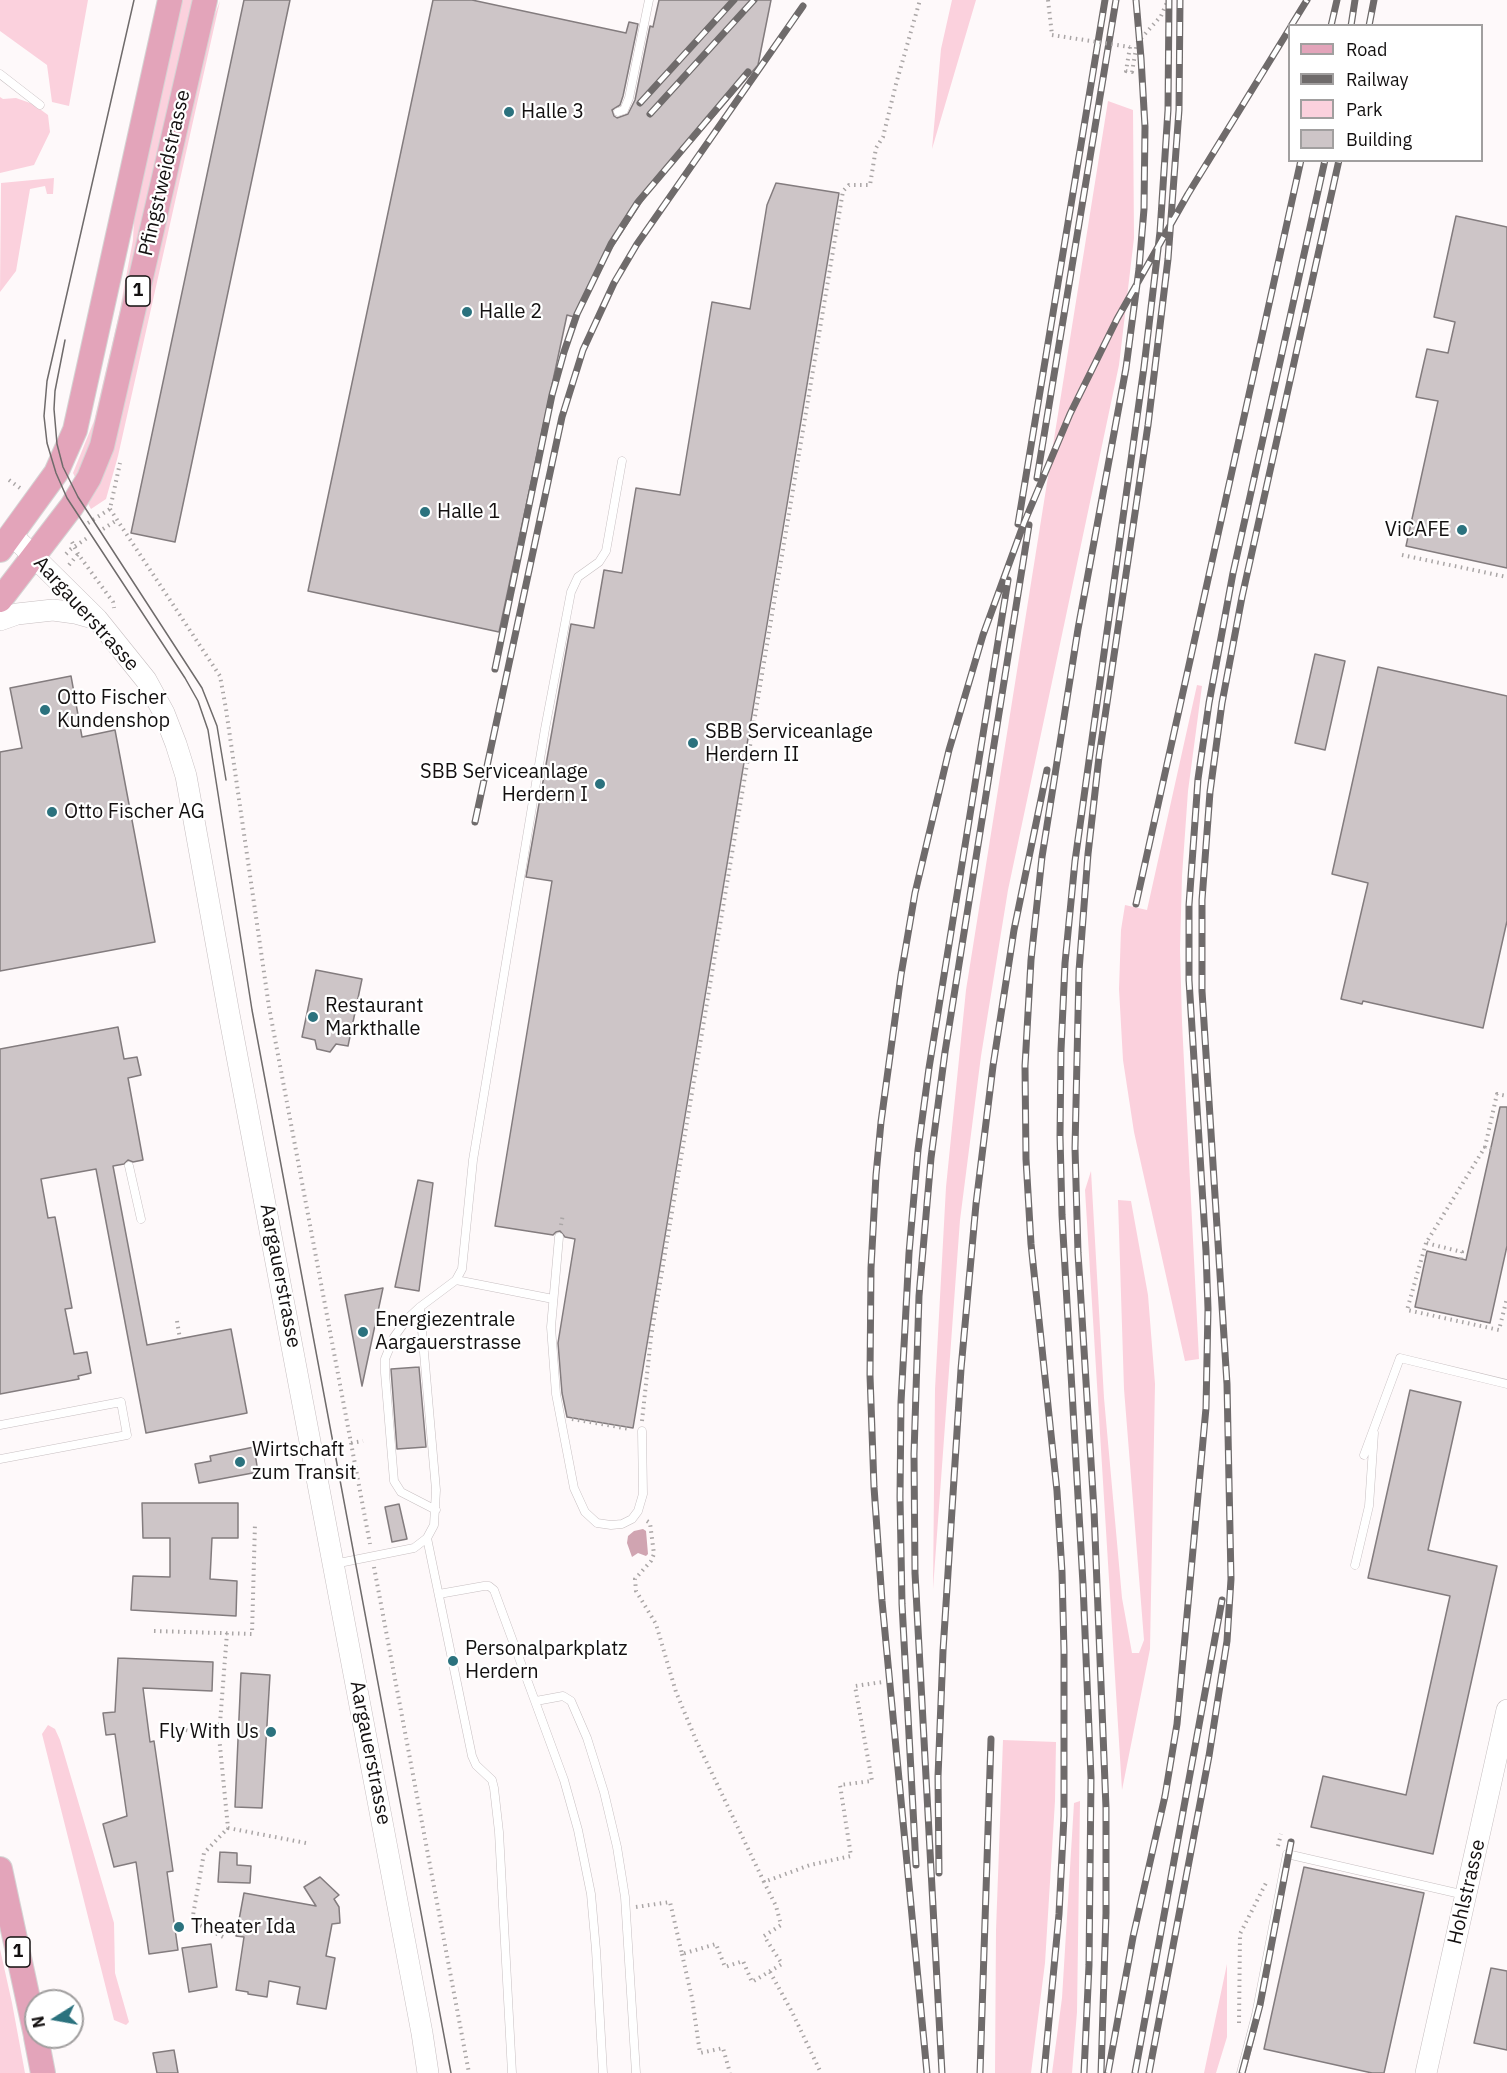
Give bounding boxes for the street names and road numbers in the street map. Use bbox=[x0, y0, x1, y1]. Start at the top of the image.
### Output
street label: Pfingstweidstrasse bbox=[134, 88, 196, 258]
road number: 1 bbox=[126, 276, 150, 306]
street label: Aargauerstrasse bbox=[28, 552, 144, 676]
street label: Aargauerstrasse bbox=[254, 1202, 306, 1350]
street label: Aargauerstrasse bbox=[344, 1679, 396, 1827]
street label: Hohlstrasse bbox=[1443, 1837, 1491, 1947]
road number: 1 bbox=[6, 1937, 30, 1967]

